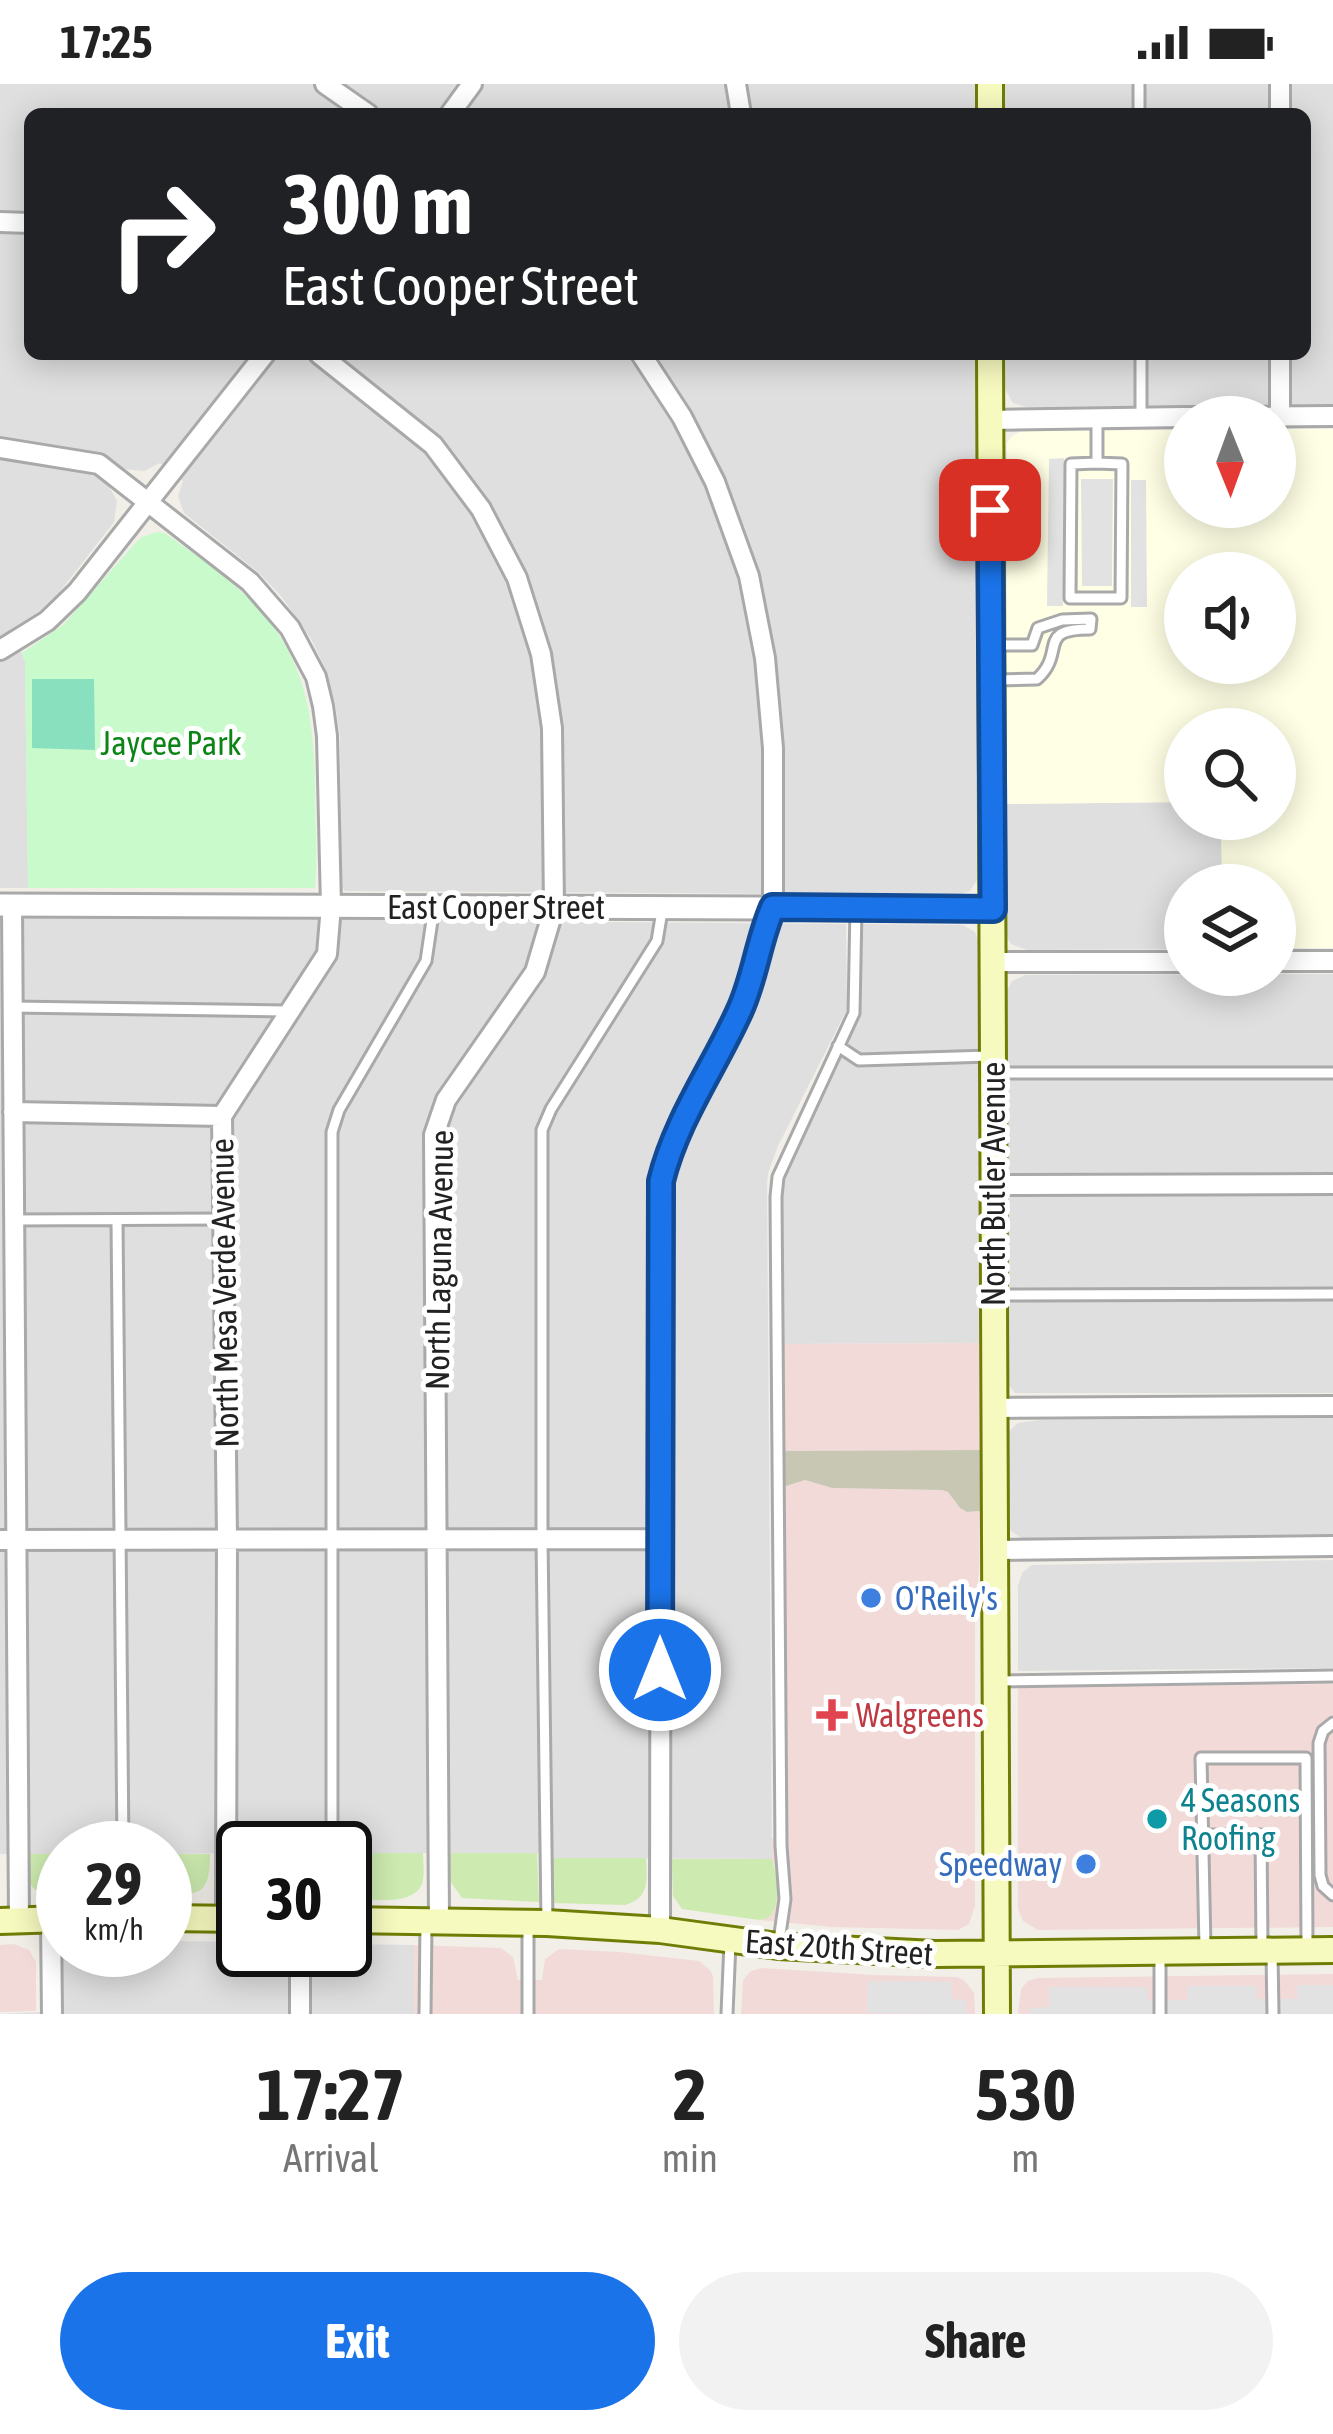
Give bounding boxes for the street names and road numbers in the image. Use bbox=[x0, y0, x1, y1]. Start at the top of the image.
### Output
street label: East Cooper Street bbox=[387, 888, 605, 926]
street label: North Butler Avenue bbox=[974, 1062, 1012, 1306]
street label: North Laguna Avenue bbox=[418, 1130, 460, 1390]
street label: North Mesa Verde Avenue bbox=[202, 1138, 246, 1448]
street label: East 20th Street bbox=[744, 1921, 934, 1973]

